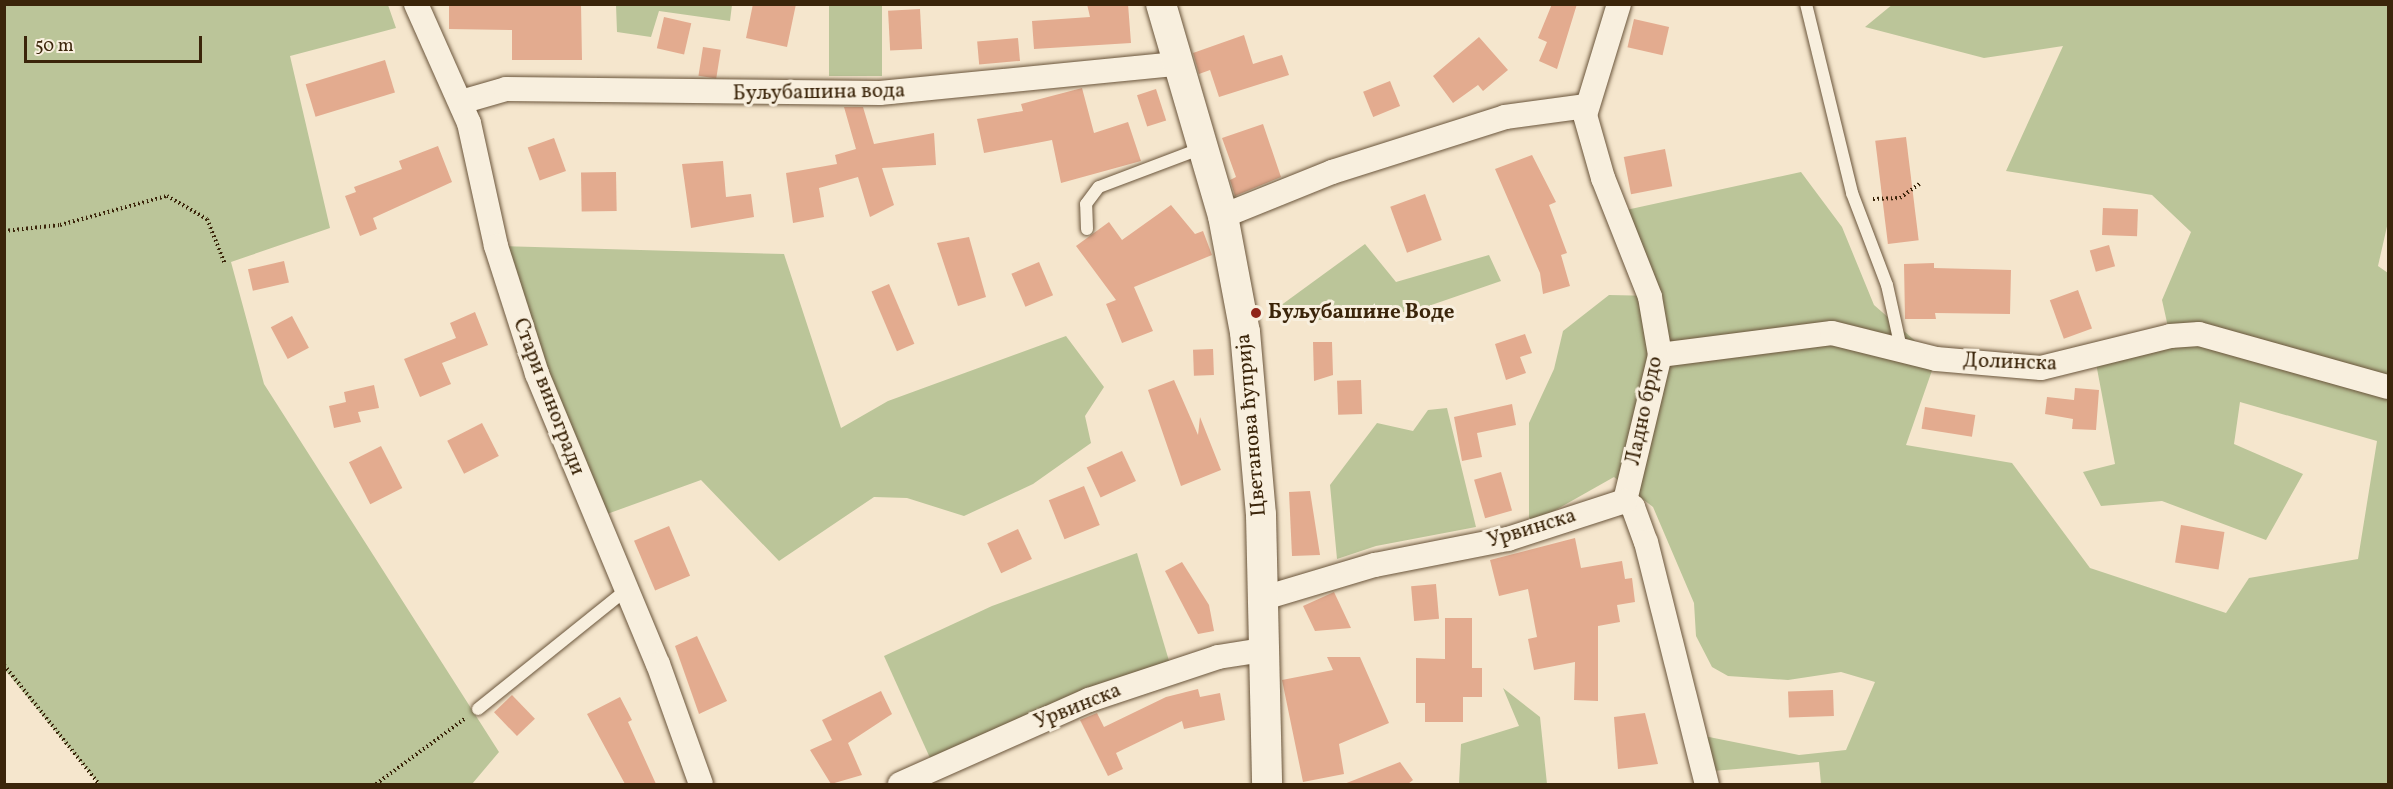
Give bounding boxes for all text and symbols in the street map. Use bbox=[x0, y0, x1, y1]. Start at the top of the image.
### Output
scale bar bbox=[27, 24, 206, 62]
text: 50 m bbox=[35, 34, 74, 59]
street label: Буљубашина вода bbox=[732, 79, 906, 107]
place label: Буљубашине Воде bbox=[1268, 300, 1455, 326]
marker: Буљубашине Воде bbox=[1249, 306, 1263, 320]
street label: Стари виногради bbox=[506, 315, 590, 479]
street label: Цветанова ћуприја bbox=[1231, 332, 1273, 518]
street label: Долинска bbox=[1962, 349, 2058, 377]
street label: Ладно брдо bbox=[1621, 354, 1669, 468]
street label: Урвинска bbox=[1485, 504, 1579, 554]
street label: Урвинска bbox=[1031, 678, 1125, 736]

